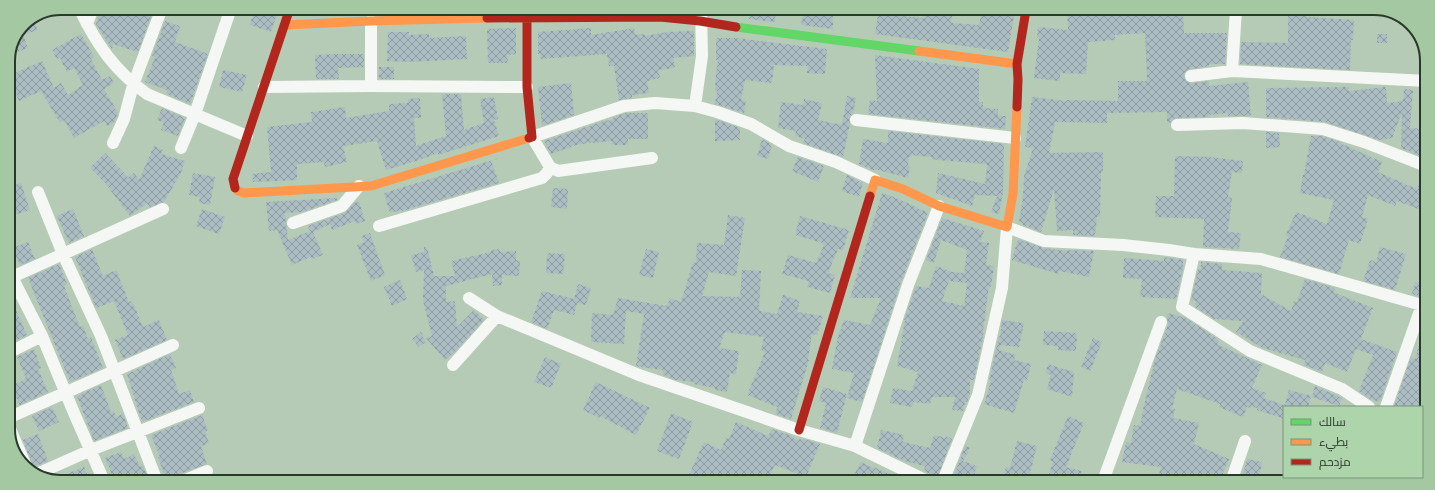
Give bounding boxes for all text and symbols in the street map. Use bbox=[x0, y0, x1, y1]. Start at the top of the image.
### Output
legend bbox=[1283, 406, 1423, 478]
text: سالك bbox=[1319, 413, 1346, 431]
text: بطيء bbox=[1319, 433, 1348, 452]
text: مزدحم bbox=[1319, 453, 1351, 471]

